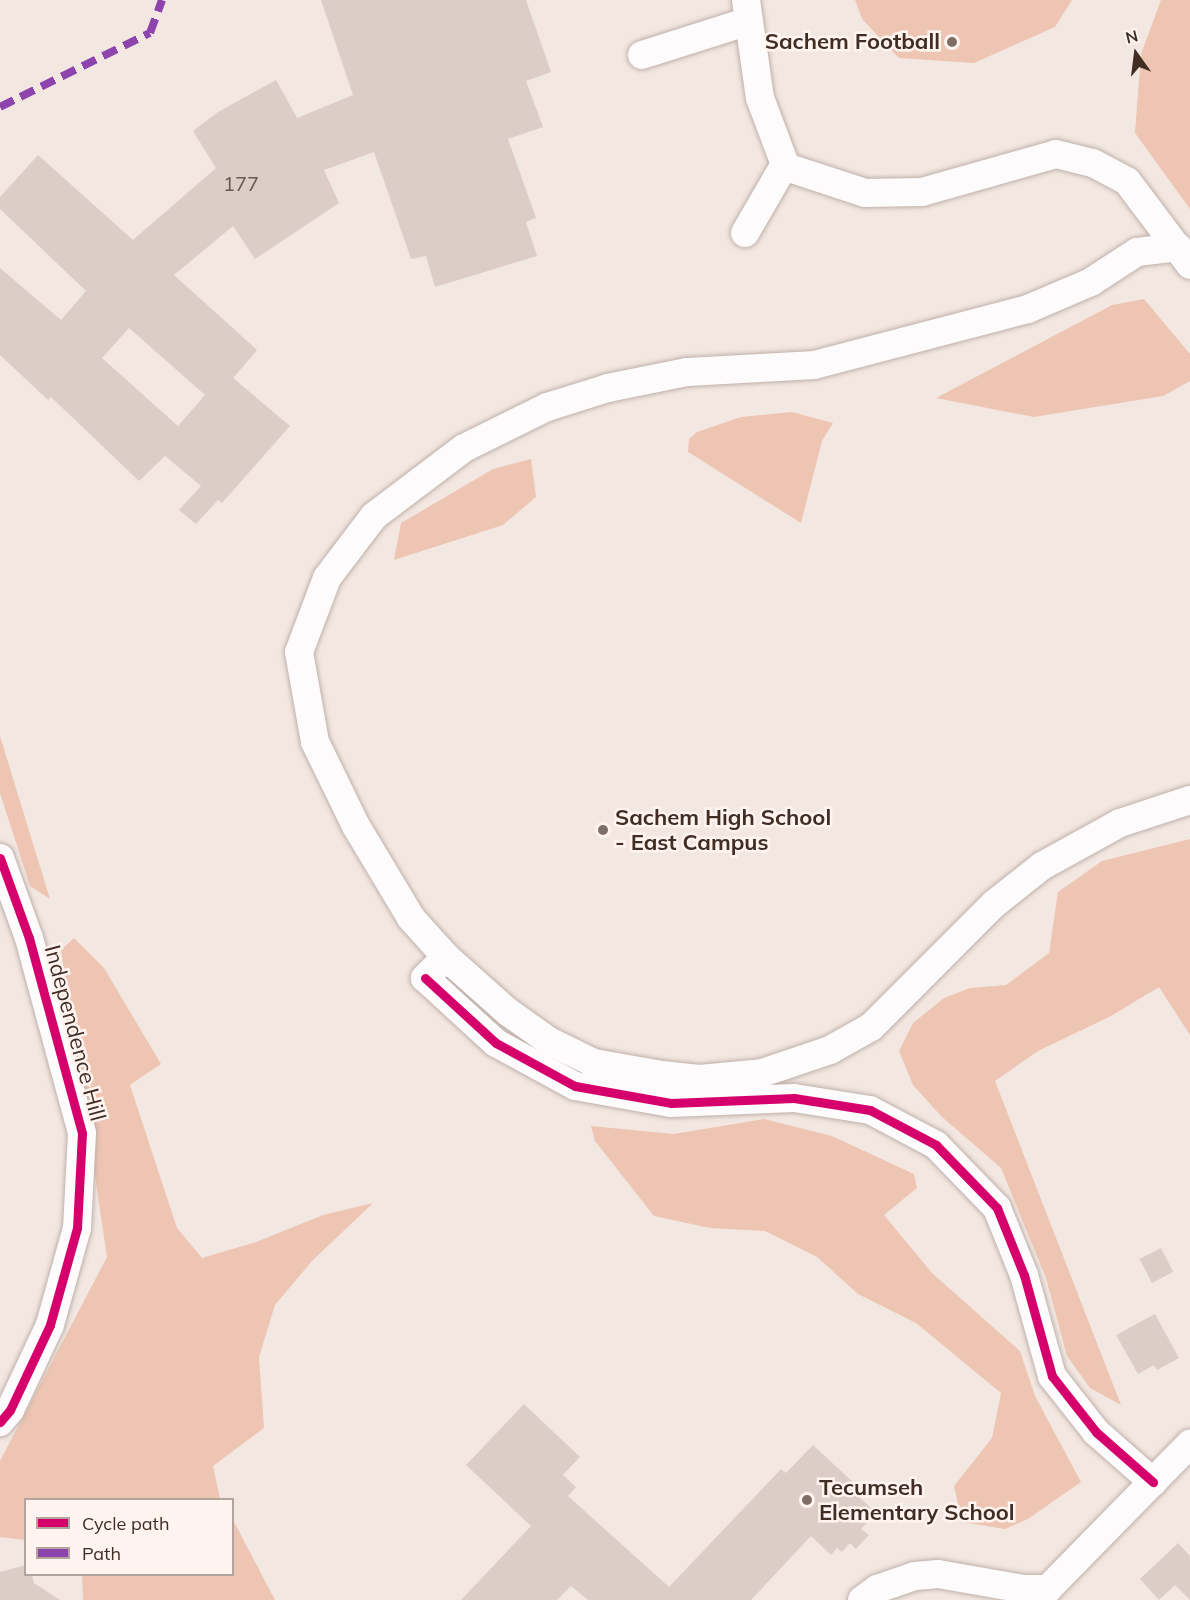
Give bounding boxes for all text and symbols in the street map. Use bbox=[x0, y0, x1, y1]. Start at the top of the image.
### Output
north arrow bbox=[1106, 24, 1166, 84]
text: N bbox=[1123, 25, 1140, 48]
place label: Sachem Football bbox=[765, 29, 940, 55]
marker: Sachem Football bbox=[945, 35, 959, 49]
house number: 177 bbox=[223, 171, 259, 195]
place label: Sachem High School - East Campus bbox=[615, 804, 831, 855]
marker: Sachem High School - East Campus bbox=[596, 823, 610, 837]
street label: Independence Hill bbox=[39, 942, 111, 1124]
place label: Tecumseh Elementary School bbox=[819, 1474, 1015, 1526]
marker: Tecumseh Elementary School bbox=[800, 1493, 814, 1507]
legend bbox=[24, 1498, 234, 1576]
text: Cycle path bbox=[82, 1512, 169, 1535]
text: Path bbox=[82, 1542, 121, 1565]

